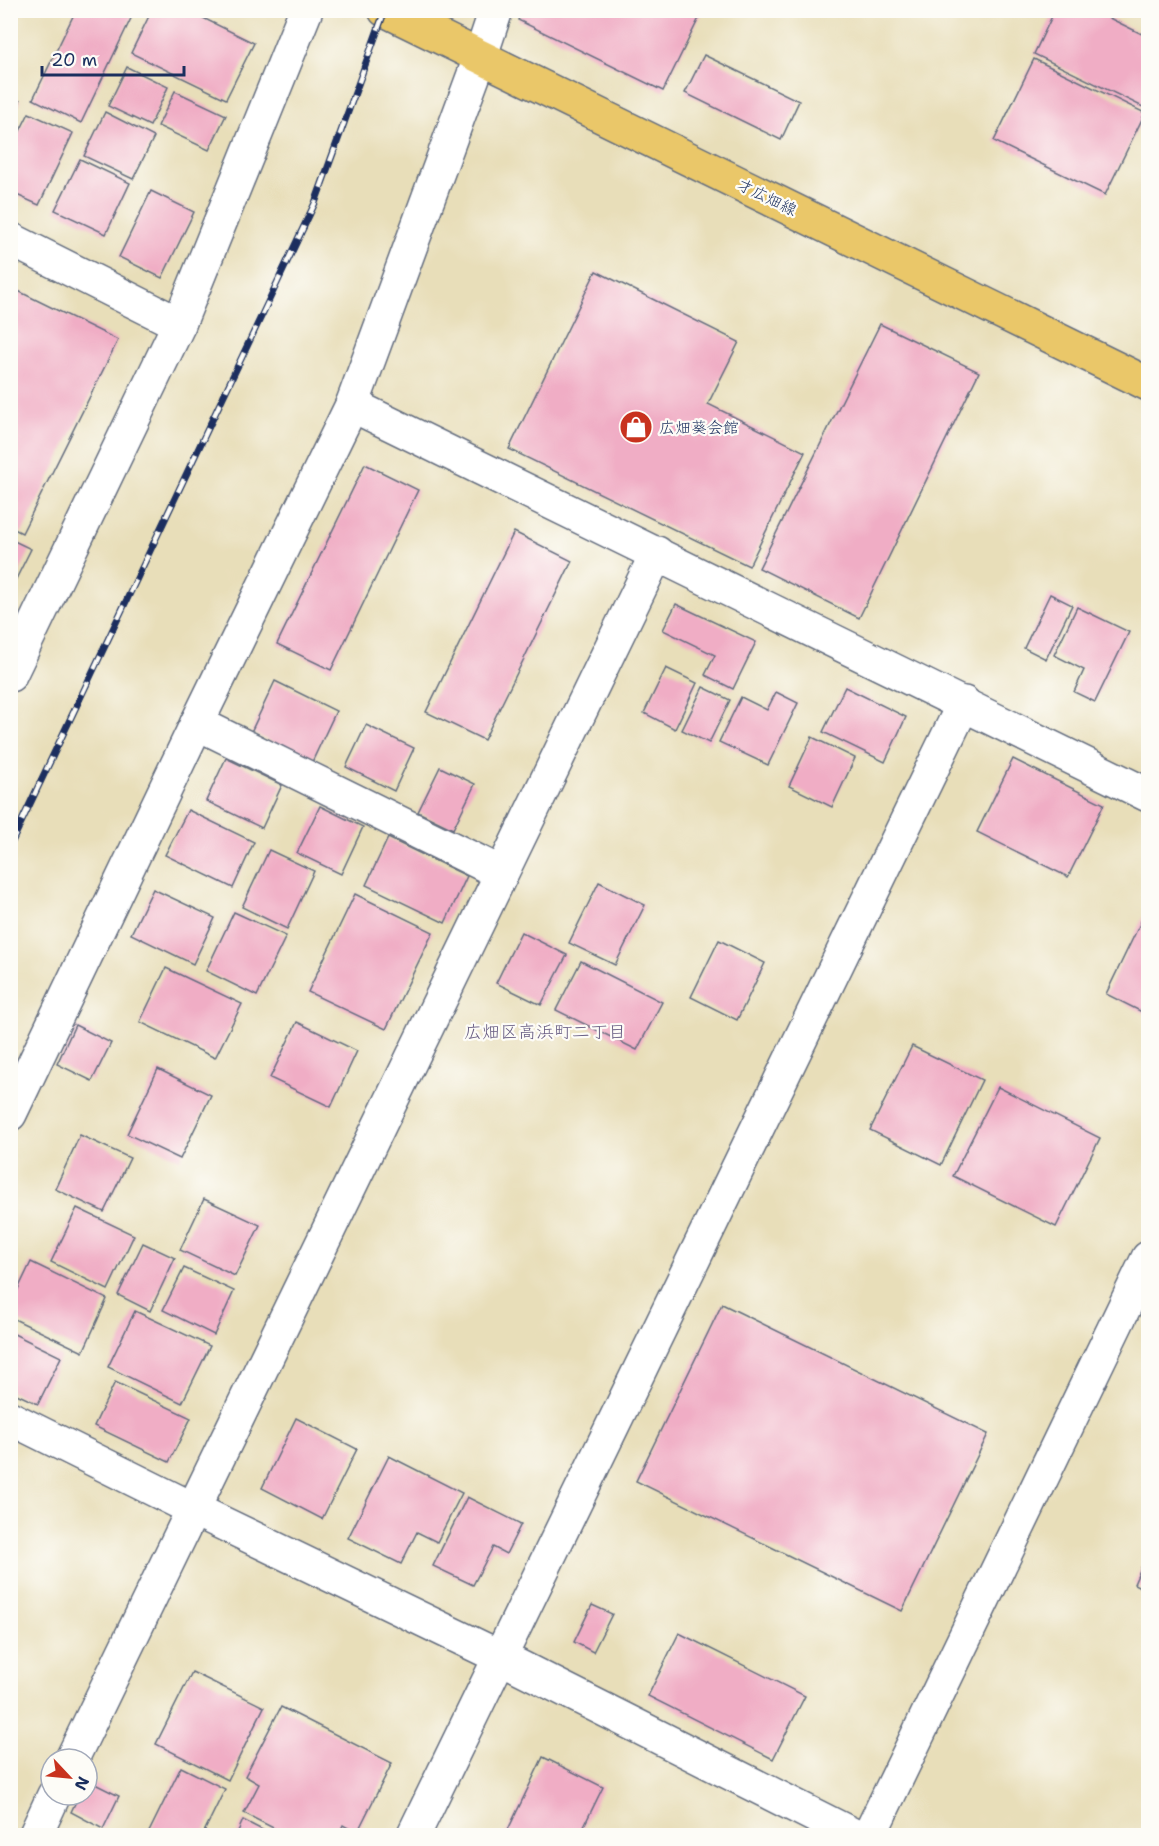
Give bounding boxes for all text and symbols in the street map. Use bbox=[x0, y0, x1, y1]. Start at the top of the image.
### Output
scale bar bbox=[42, 39, 184, 77]
text: 20 m bbox=[51, 48, 97, 72]
street label: 才広畑線 bbox=[734, 174, 800, 220]
shop icon: 広畑葵会館 bbox=[618, 409, 654, 445]
place label: 広畑葵会館 bbox=[659, 417, 739, 438]
district label: 広畑区高浜町二丁目 bbox=[464, 1020, 626, 1044]
north arrow bbox=[39, 1747, 99, 1807]
text: N bbox=[70, 1773, 94, 1794]

